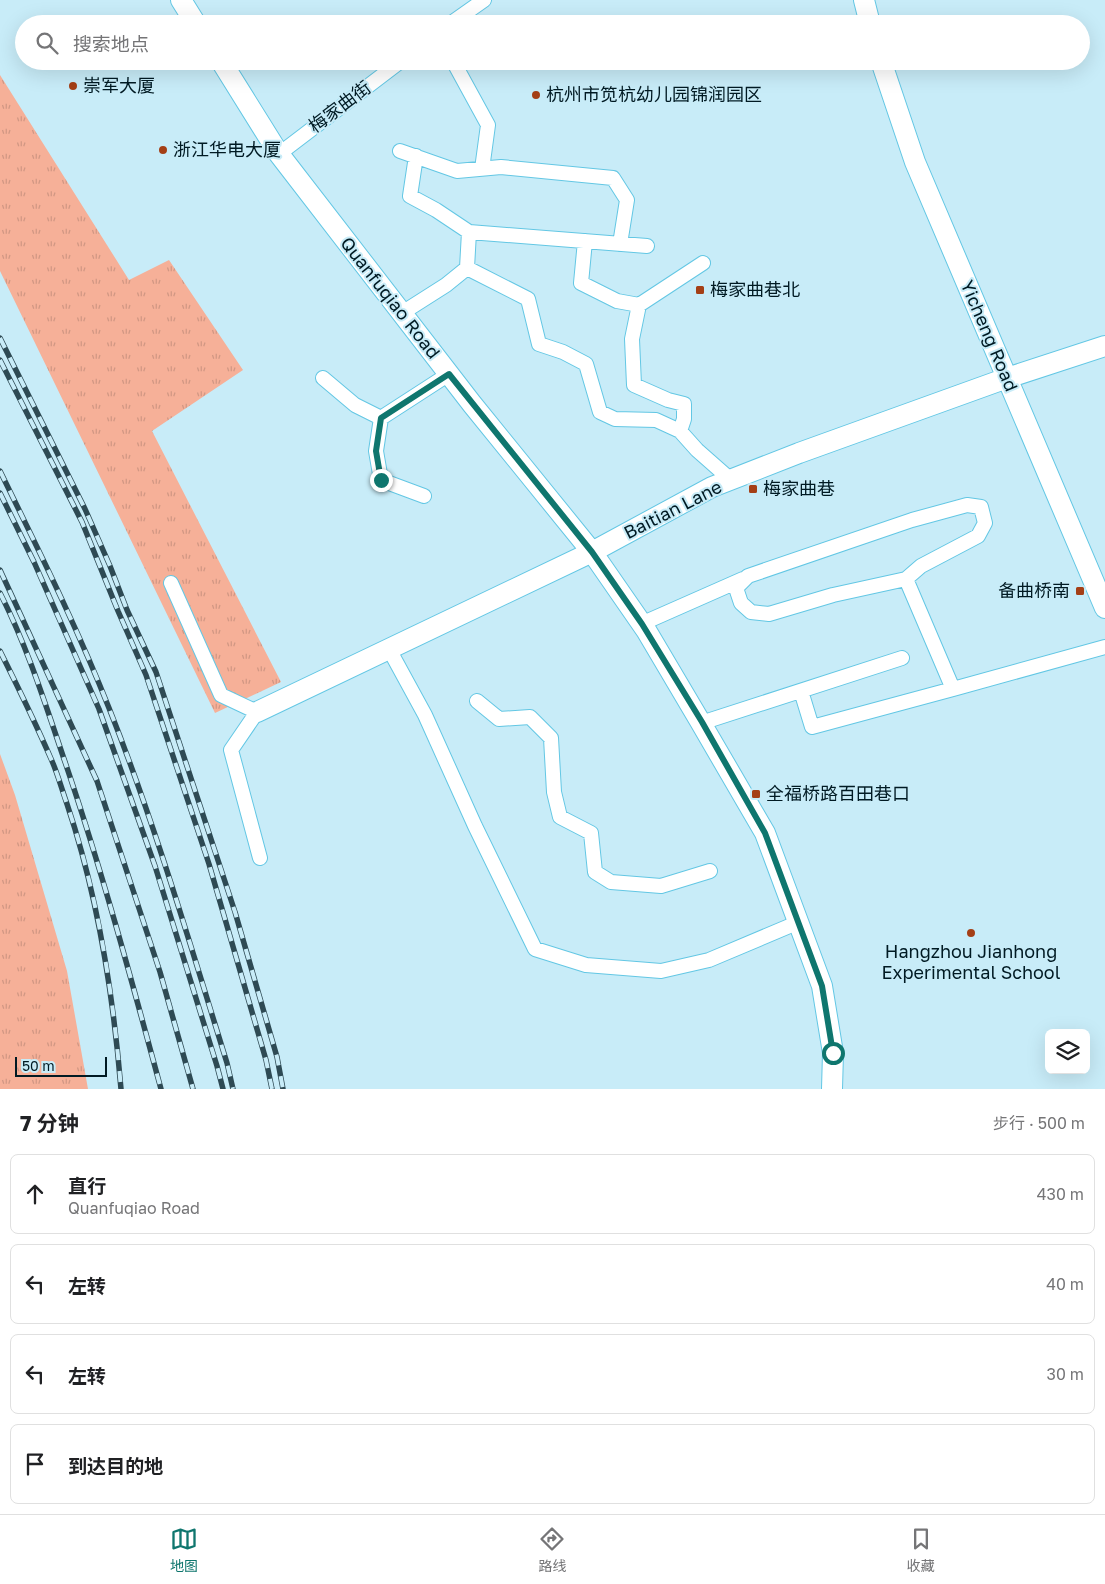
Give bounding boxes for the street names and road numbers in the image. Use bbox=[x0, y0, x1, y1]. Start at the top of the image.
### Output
street label: 梅家曲街 bbox=[304, 76, 375, 137]
street label: Quanfuqiao Road bbox=[336, 232, 445, 363]
street label: Yicheng Road bbox=[957, 277, 1023, 394]
street label: Baitian Lane bbox=[620, 475, 725, 543]

